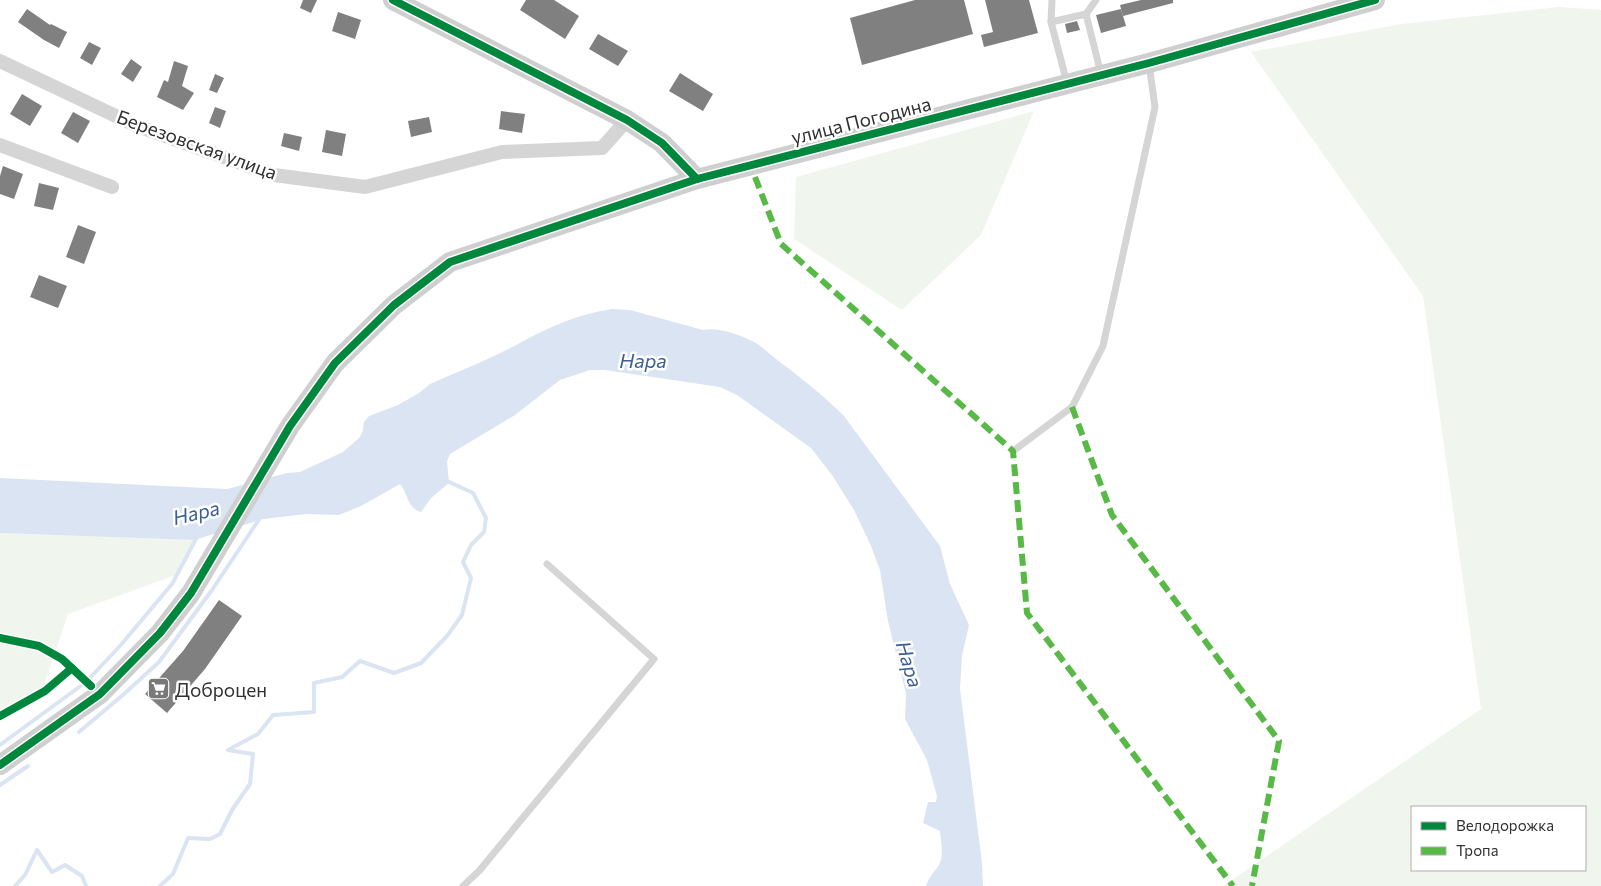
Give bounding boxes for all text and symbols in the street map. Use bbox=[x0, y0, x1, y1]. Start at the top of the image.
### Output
street label: улица Погодина bbox=[789, 92, 933, 148]
street label: Березовская улица bbox=[114, 104, 280, 184]
water label: Нара bbox=[619, 348, 667, 372]
water label: Нара bbox=[170, 495, 222, 529]
water label: Нара bbox=[892, 638, 928, 690]
supermarket icon: Доброцен bbox=[147, 677, 171, 701]
place label: Доброцен bbox=[175, 678, 267, 701]
legend bbox=[1411, 806, 1586, 871]
text: Велодорожка bbox=[1456, 816, 1554, 834]
text: Тропа bbox=[1456, 841, 1498, 859]

